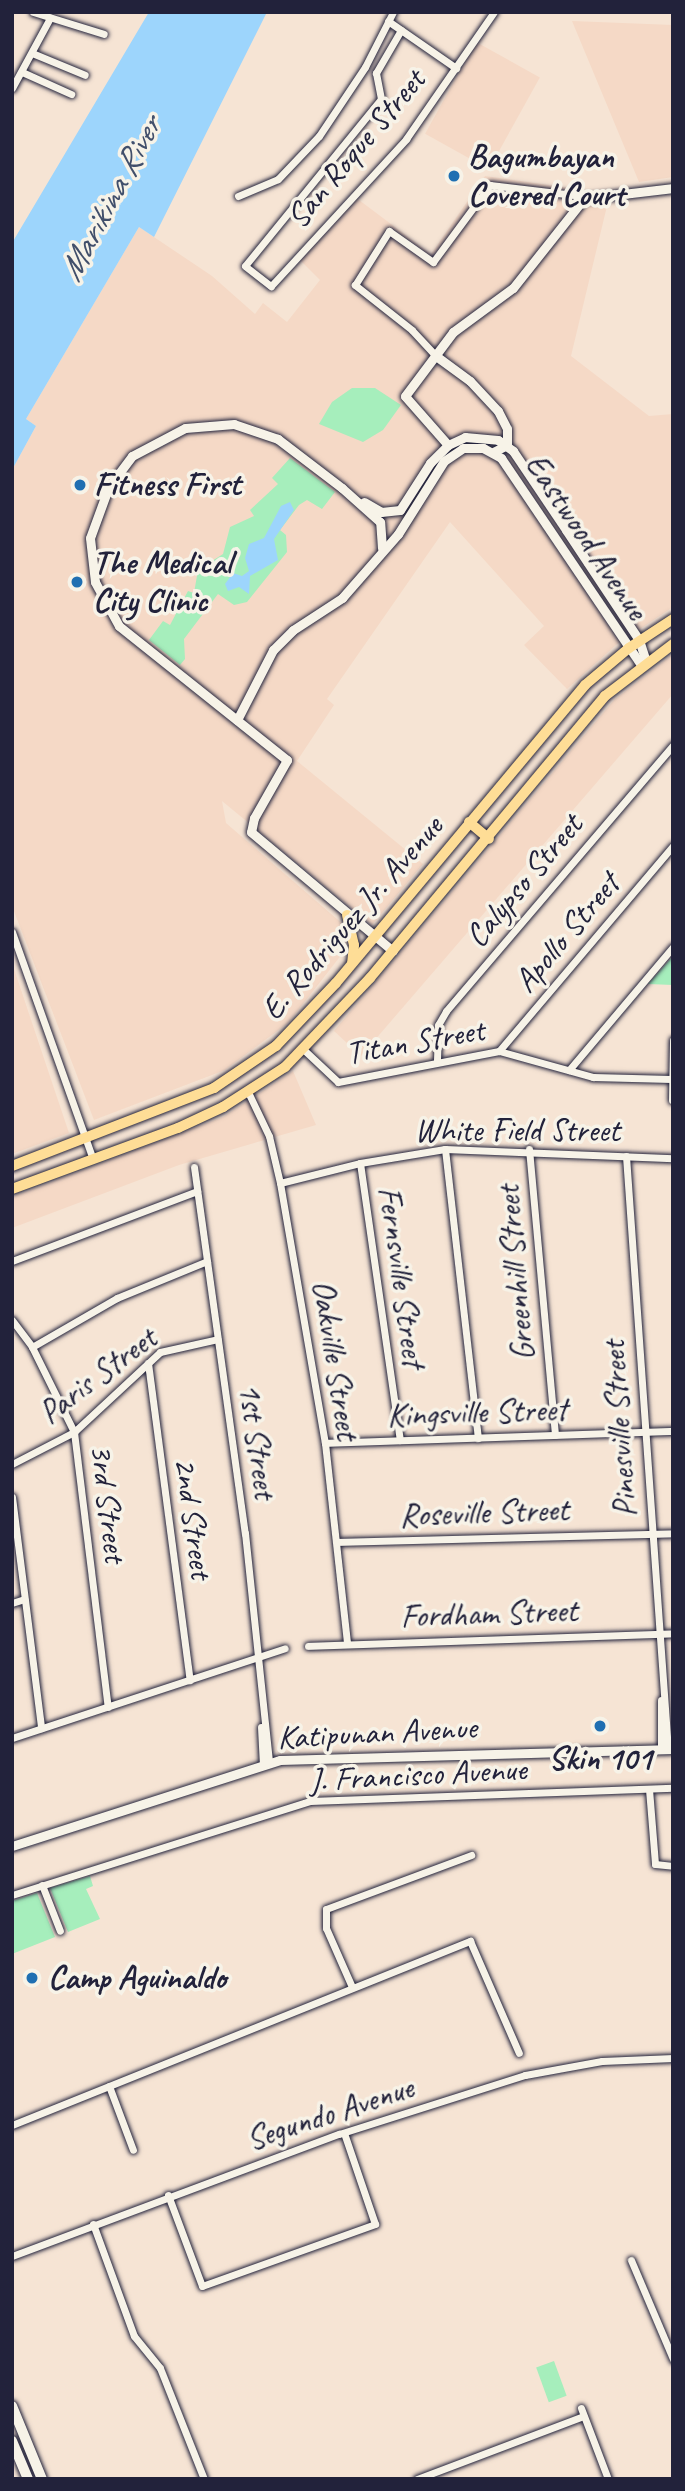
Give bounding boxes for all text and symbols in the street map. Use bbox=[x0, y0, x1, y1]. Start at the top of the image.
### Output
street label: San Roque Street bbox=[277, 61, 435, 237]
water label: Marikina River bbox=[49, 110, 171, 288]
place label: Bagumbayan Covered Court bbox=[468, 137, 625, 215]
marker: Bagumbayan Covered Court bbox=[446, 168, 462, 184]
street label: Eastwood Avenue bbox=[516, 447, 656, 627]
place label: Fitness First bbox=[94, 465, 241, 505]
marker: Fitness First bbox=[72, 477, 88, 493]
place label: The Medical City Clinic bbox=[93, 543, 230, 621]
marker: The Medical City Clinic bbox=[67, 572, 87, 592]
street label: Calypso Street bbox=[457, 806, 591, 956]
street label: E. Rodriguez Jr. Avenue bbox=[253, 808, 451, 1028]
street label: Apollo Street bbox=[506, 865, 628, 1001]
street label: Titan Street bbox=[343, 1010, 487, 1074]
street label: White Field Street bbox=[414, 1111, 620, 1151]
street label: Greenhill Street bbox=[489, 1183, 543, 1363]
street label: Fernsville Street bbox=[369, 1184, 433, 1370]
street label: Oakville Street bbox=[303, 1277, 367, 1443]
street label: Paris Street bbox=[31, 1319, 165, 1433]
street label: Pinesville Street bbox=[594, 1339, 646, 1519]
street label: 1st Street bbox=[229, 1380, 285, 1502]
street label: Kingsville Street bbox=[387, 1390, 567, 1436]
street label: 3rd Street bbox=[81, 1441, 135, 1565]
street label: 2nd Street bbox=[165, 1455, 221, 1581]
street label: Roseville Street bbox=[398, 1490, 570, 1536]
street label: Fordham Street bbox=[400, 1591, 578, 1637]
street label: Katipunan Avenue bbox=[276, 1708, 478, 1758]
marker: Skin 101 bbox=[590, 1716, 610, 1736]
place label: Skin 101 bbox=[548, 1739, 652, 1779]
street label: J. Francisco Avenue bbox=[309, 1750, 527, 1800]
place label: Camp Aguinaldo bbox=[48, 1958, 225, 1998]
marker: Camp Aguinaldo bbox=[22, 1968, 42, 1988]
street label: Segundo Avenue bbox=[241, 2068, 419, 2160]

